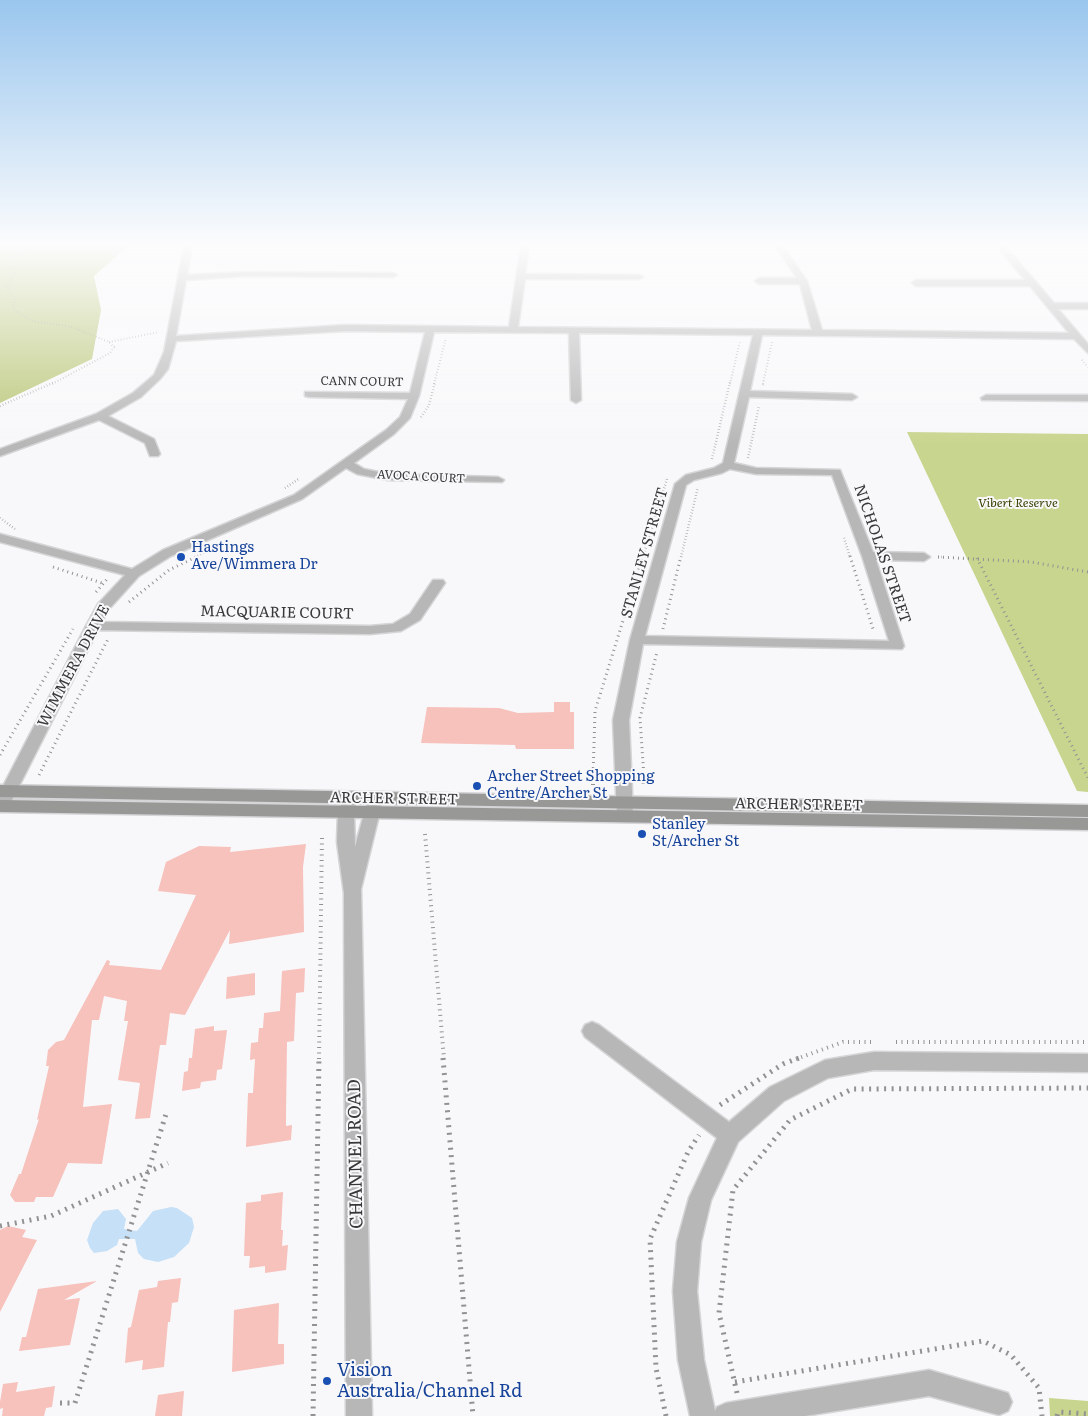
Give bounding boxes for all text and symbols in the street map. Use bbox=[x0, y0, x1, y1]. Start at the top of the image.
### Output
street label: CANN COURT bbox=[320, 374, 404, 390]
street label: AVOCA COURT bbox=[377, 468, 465, 486]
street label: NICHOLAS STREET bbox=[850, 482, 914, 626]
street label: STANLEY STREET bbox=[618, 486, 672, 620]
park label: Vibert Reserve bbox=[978, 496, 1058, 510]
place label: Hastings Ave/Wimmera Dr bbox=[191, 539, 318, 574]
marker: Hastings Ave/Wimmera Dr bbox=[175, 551, 187, 563]
street label: WIMMERA DRIVE bbox=[34, 602, 114, 730]
street label: MACQUARIE COURT bbox=[200, 603, 354, 623]
place label: Archer Street Shopping Centre/Archer St bbox=[487, 768, 655, 803]
marker: Archer Street Shopping Centre/Archer St bbox=[471, 780, 483, 792]
street label: ARCHER STREET bbox=[330, 789, 458, 809]
street label: ARCHER STREET bbox=[735, 795, 863, 815]
place label: Stanley St/Archer St bbox=[652, 816, 739, 851]
marker: Stanley St/Archer St bbox=[636, 828, 648, 840]
street label: CHANNEL ROAD bbox=[344, 1079, 368, 1229]
place label: Vision Australia/Channel Rd bbox=[337, 1360, 522, 1402]
marker: Vision Australia/Channel Rd bbox=[321, 1375, 333, 1387]

